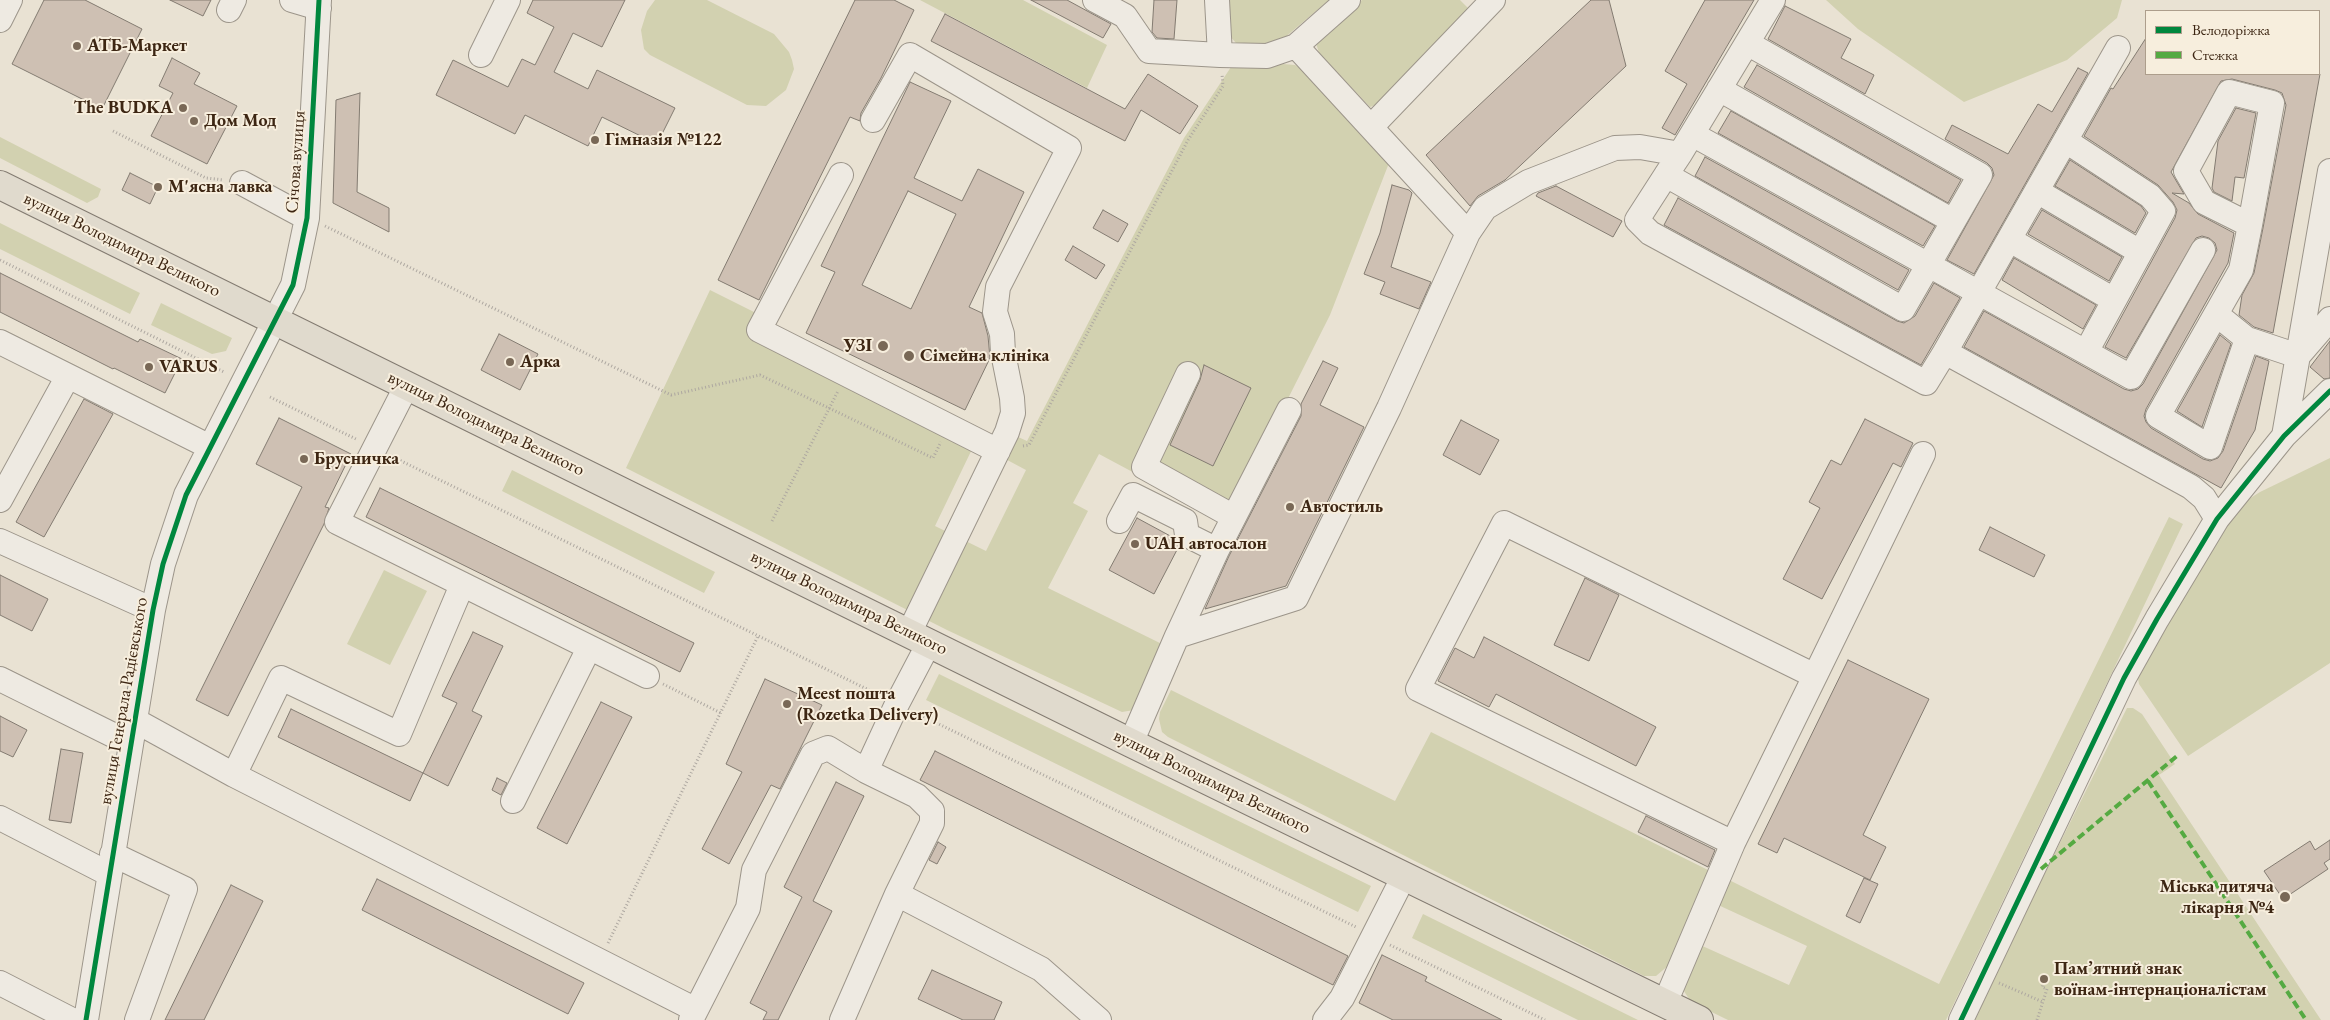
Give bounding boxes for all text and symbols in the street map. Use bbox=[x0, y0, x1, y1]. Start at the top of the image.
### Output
legend bbox=[2145, 10, 2320, 75]
text: Велодоріжка bbox=[2192, 20, 2270, 39]
place label: АТБ-Маркет bbox=[87, 35, 187, 57]
marker: АТБ-Маркет bbox=[71, 40, 83, 52]
text: Стежка bbox=[2192, 45, 2238, 64]
place label: The BUDKA bbox=[73, 97, 173, 119]
marker: The BUDKA bbox=[177, 102, 189, 114]
place label: Дом Мод bbox=[204, 110, 277, 132]
street label: Січова вулиця bbox=[282, 110, 310, 214]
marker: Дом Мод bbox=[188, 115, 200, 127]
place label: Гімназія №122 bbox=[605, 129, 722, 151]
marker: Гімназія №122 bbox=[589, 134, 601, 146]
place label: М'ясна лавка bbox=[168, 176, 272, 198]
marker: М'ясна лавка bbox=[152, 181, 164, 193]
street label: вулиця Володимира Великого bbox=[20, 188, 224, 302]
place label: УЗІ bbox=[844, 335, 872, 357]
marker: УЗІ bbox=[876, 339, 890, 353]
place label: Сімейна клініка bbox=[920, 345, 1049, 367]
marker: Сімейна клініка bbox=[902, 349, 916, 363]
place label: Арка bbox=[520, 351, 560, 373]
place label: VARUS bbox=[159, 356, 218, 378]
marker: Арка bbox=[504, 356, 516, 368]
marker: VARUS bbox=[143, 361, 155, 373]
street label: вулиця Володимира Великого bbox=[384, 367, 588, 481]
place label: Брусничка bbox=[314, 448, 399, 470]
marker: Брусничка bbox=[298, 453, 310, 465]
place label: Автостиль bbox=[1300, 496, 1383, 518]
marker: Автостиль bbox=[1284, 501, 1296, 513]
place label: UAH автосалон bbox=[1145, 533, 1267, 555]
marker: UAH автосалон bbox=[1129, 538, 1141, 550]
street label: вулиця Володимира Великого bbox=[747, 546, 951, 660]
street label: вулиця Генерала Радієвського bbox=[95, 595, 153, 807]
place label: Meest пошта (Rozetka Delivery) bbox=[797, 683, 938, 726]
marker: Meest пошта (Rozetka Delivery) bbox=[781, 698, 793, 710]
street label: вулиця Володимира Великого bbox=[1110, 725, 1314, 839]
place label: Міська дитяча лікарня №4 bbox=[2159, 876, 2274, 919]
marker: Міська дитяча лікарня №4 bbox=[2278, 890, 2292, 904]
place label: Пам’ятний знак воїнам-інтернаціоналістам bbox=[2054, 958, 2267, 1001]
marker: Пам’ятний знак воїнам-інтернаціоналістам bbox=[2038, 973, 2050, 985]

